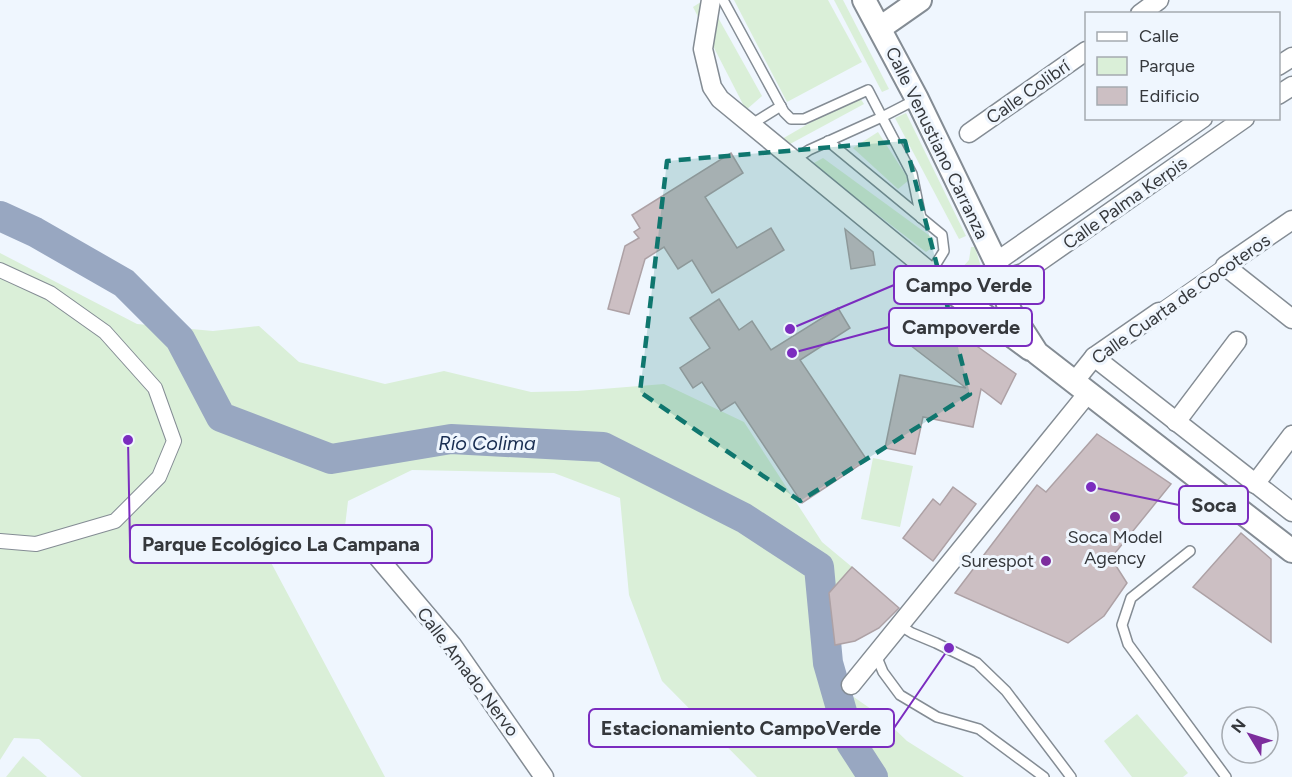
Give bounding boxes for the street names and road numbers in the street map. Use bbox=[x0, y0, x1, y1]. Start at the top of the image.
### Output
street label: Calle Venustiano Carranza bbox=[881, 43, 993, 243]
street label: Calle Colibrí bbox=[982, 55, 1075, 129]
street label: Calle Palma Kerpis bbox=[1059, 152, 1191, 254]
street label: Calle Cuarta de Cocoteros bbox=[1087, 229, 1275, 369]
street label: Calle Amado Nervo bbox=[412, 603, 524, 741]

